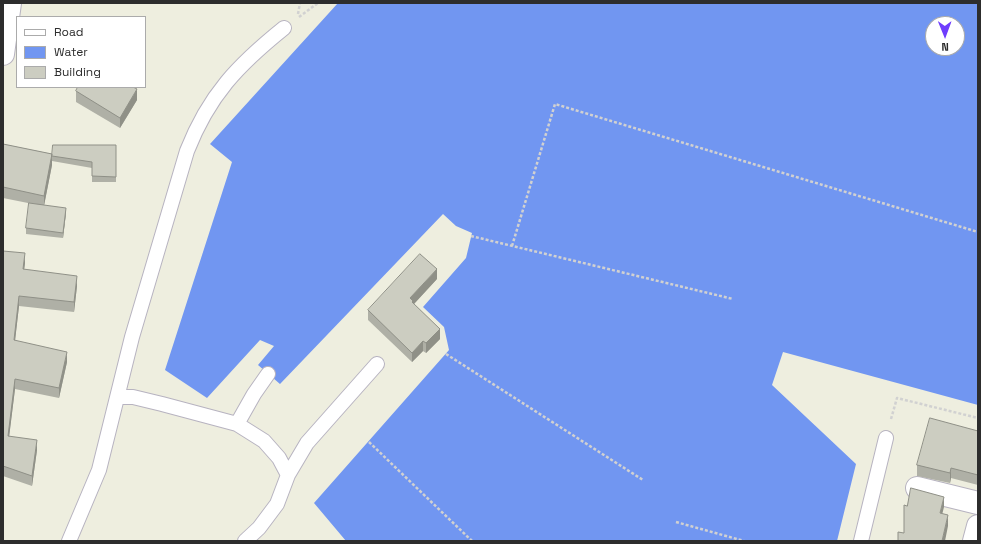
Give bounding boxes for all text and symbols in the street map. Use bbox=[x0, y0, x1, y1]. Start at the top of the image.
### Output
legend bbox=[16, 16, 146, 88]
north arrow bbox=[925, 16, 965, 56]
text: Road bbox=[54, 24, 83, 40]
text: N bbox=[941, 40, 949, 54]
text: Water bbox=[54, 44, 88, 60]
text: Building bbox=[54, 64, 101, 80]

